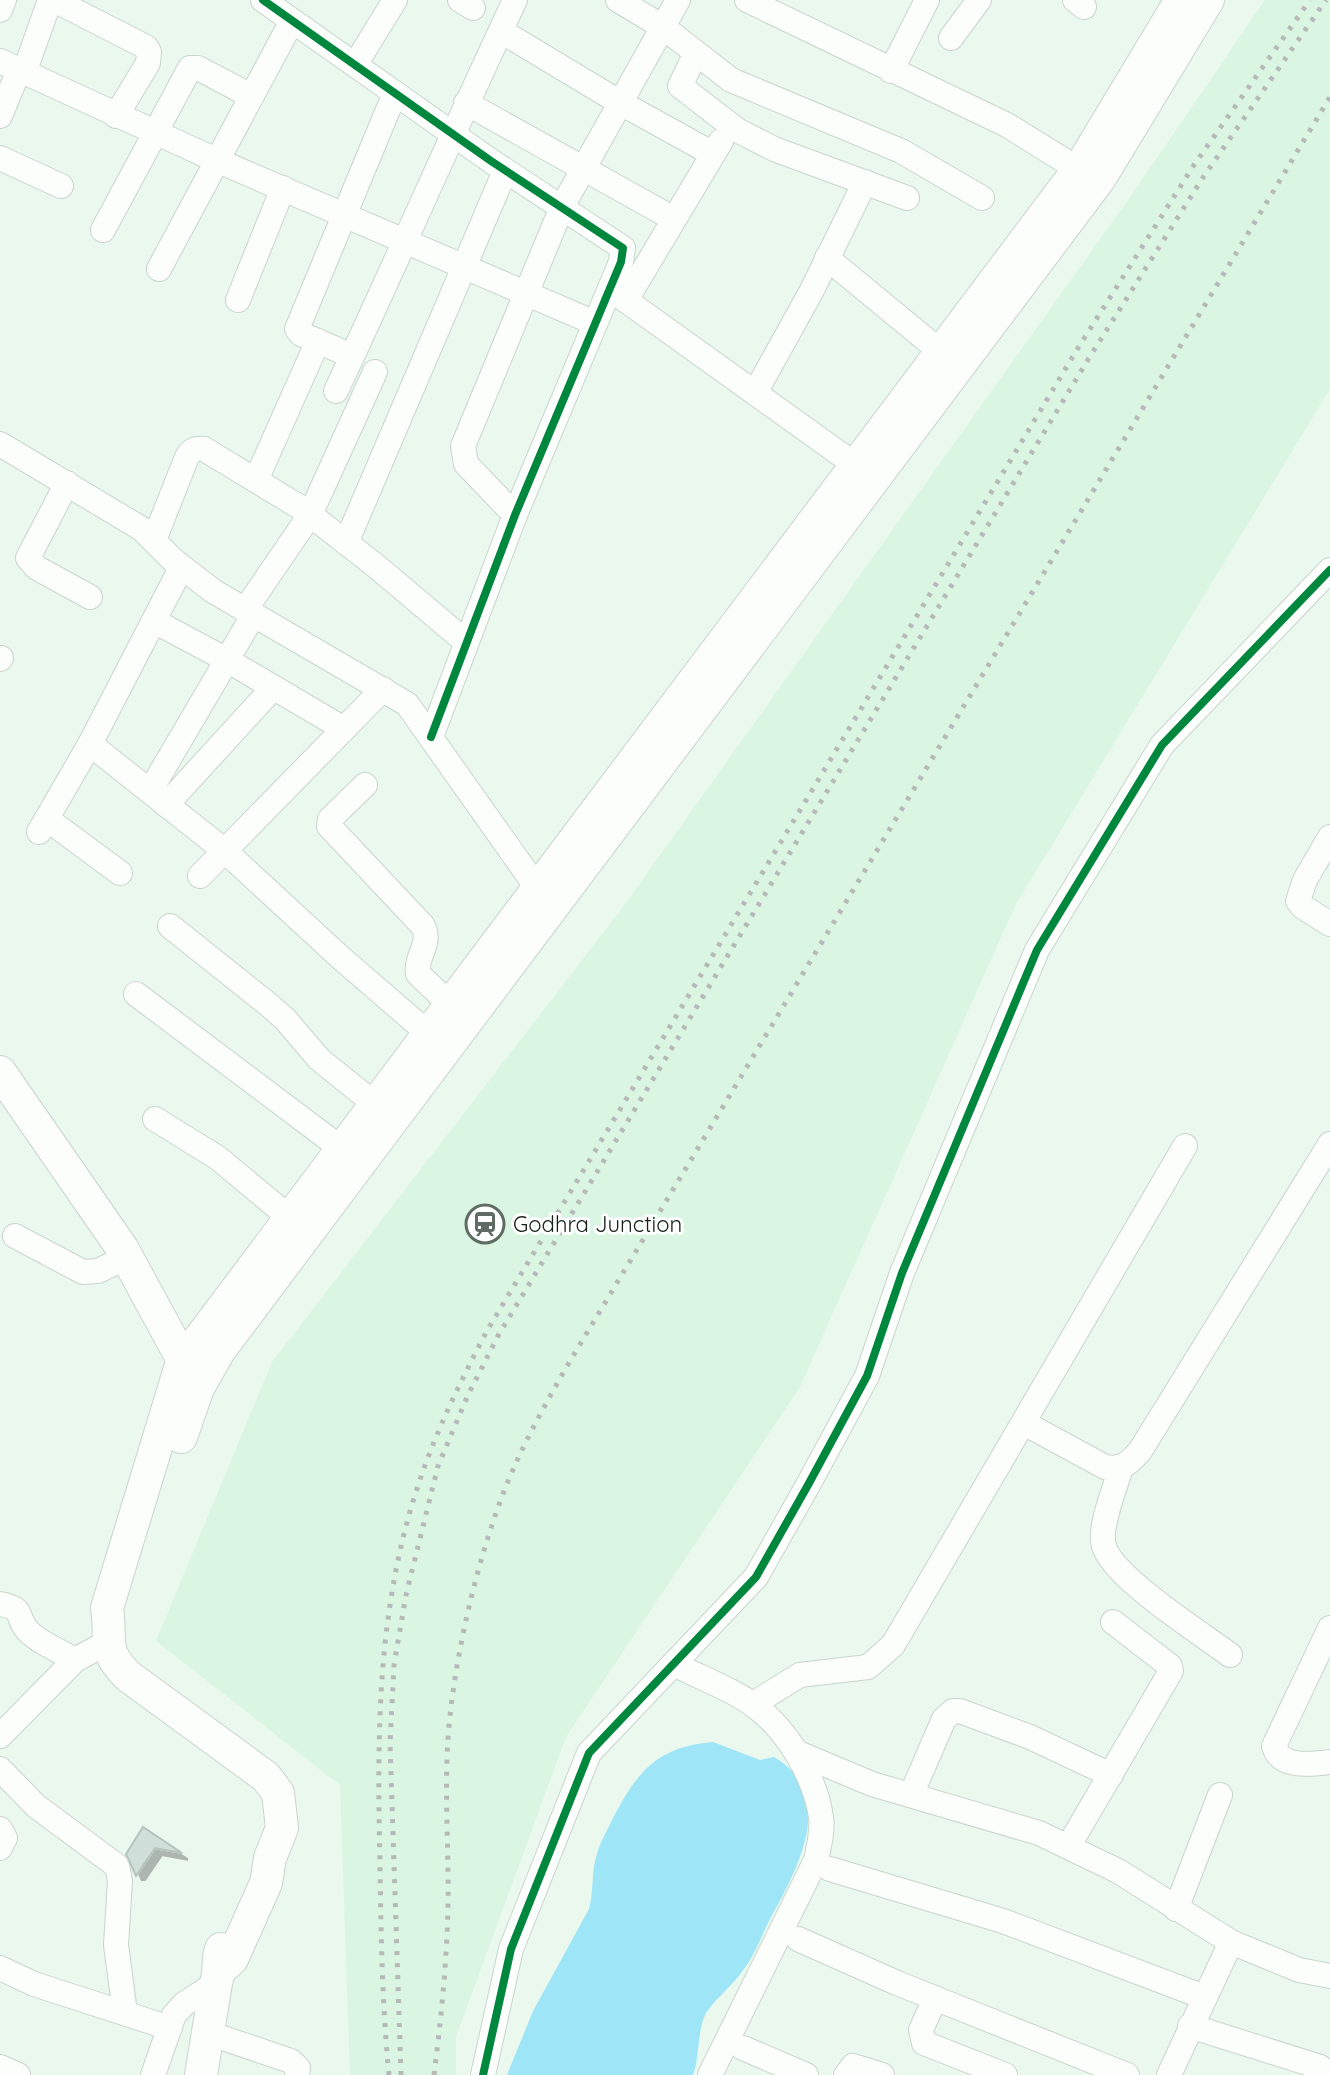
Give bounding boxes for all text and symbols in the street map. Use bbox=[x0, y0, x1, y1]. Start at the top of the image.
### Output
station icon: Godhra Junction bbox=[464, 1203, 506, 1245]
place label: Godhra Junction bbox=[513, 1210, 682, 1238]

